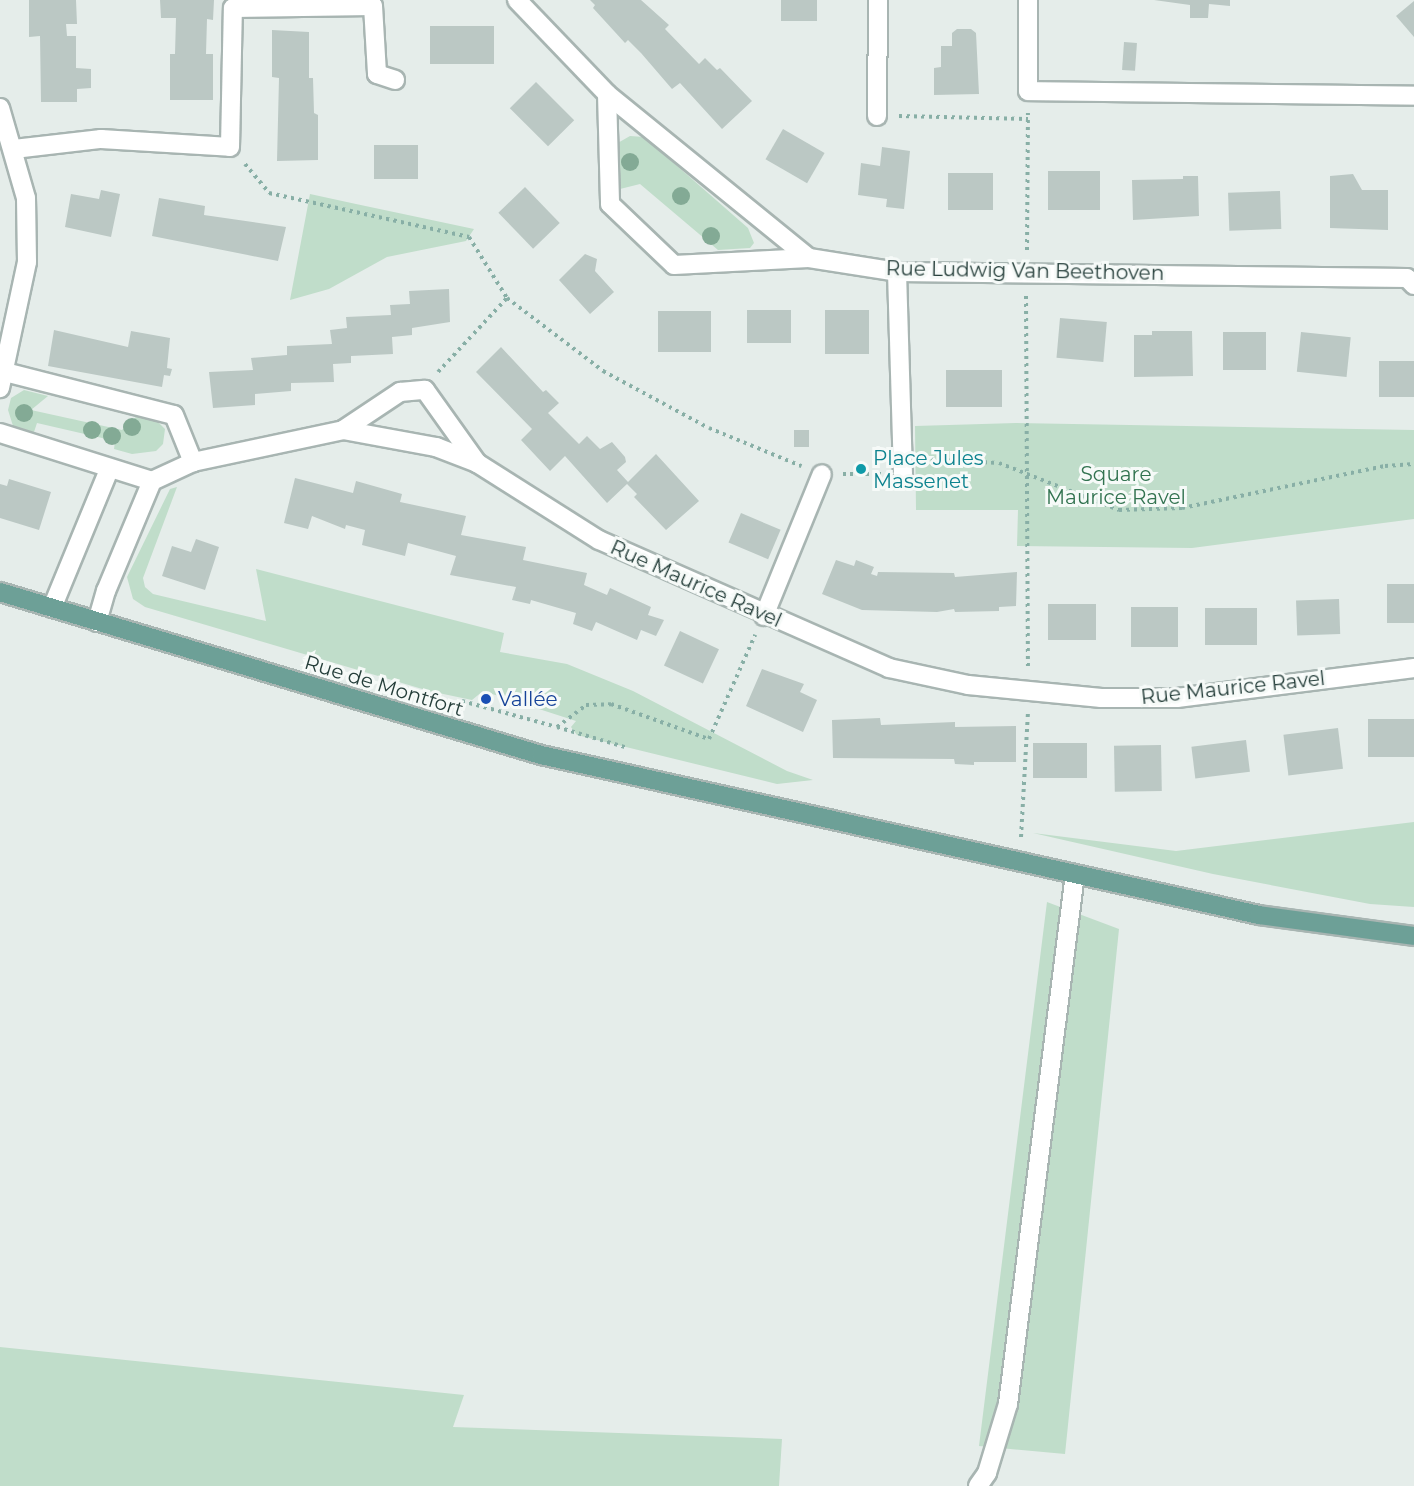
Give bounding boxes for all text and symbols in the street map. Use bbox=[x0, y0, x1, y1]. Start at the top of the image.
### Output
street label: Rue Ludwig Van Beethoven bbox=[886, 257, 1164, 285]
place label: Place Jules Massenet bbox=[873, 446, 984, 493]
marker: Place Jules Massenet bbox=[854, 462, 868, 476]
park label: Square Maurice Ravel bbox=[1046, 463, 1186, 510]
street label: Rue Maurice Ravel bbox=[607, 535, 785, 633]
street label: Rue de Montfort bbox=[302, 650, 466, 722]
street label: Rue Maurice Ravel bbox=[1140, 666, 1326, 710]
place label: Vallée bbox=[498, 687, 558, 711]
marker: Vallée bbox=[479, 692, 493, 706]

